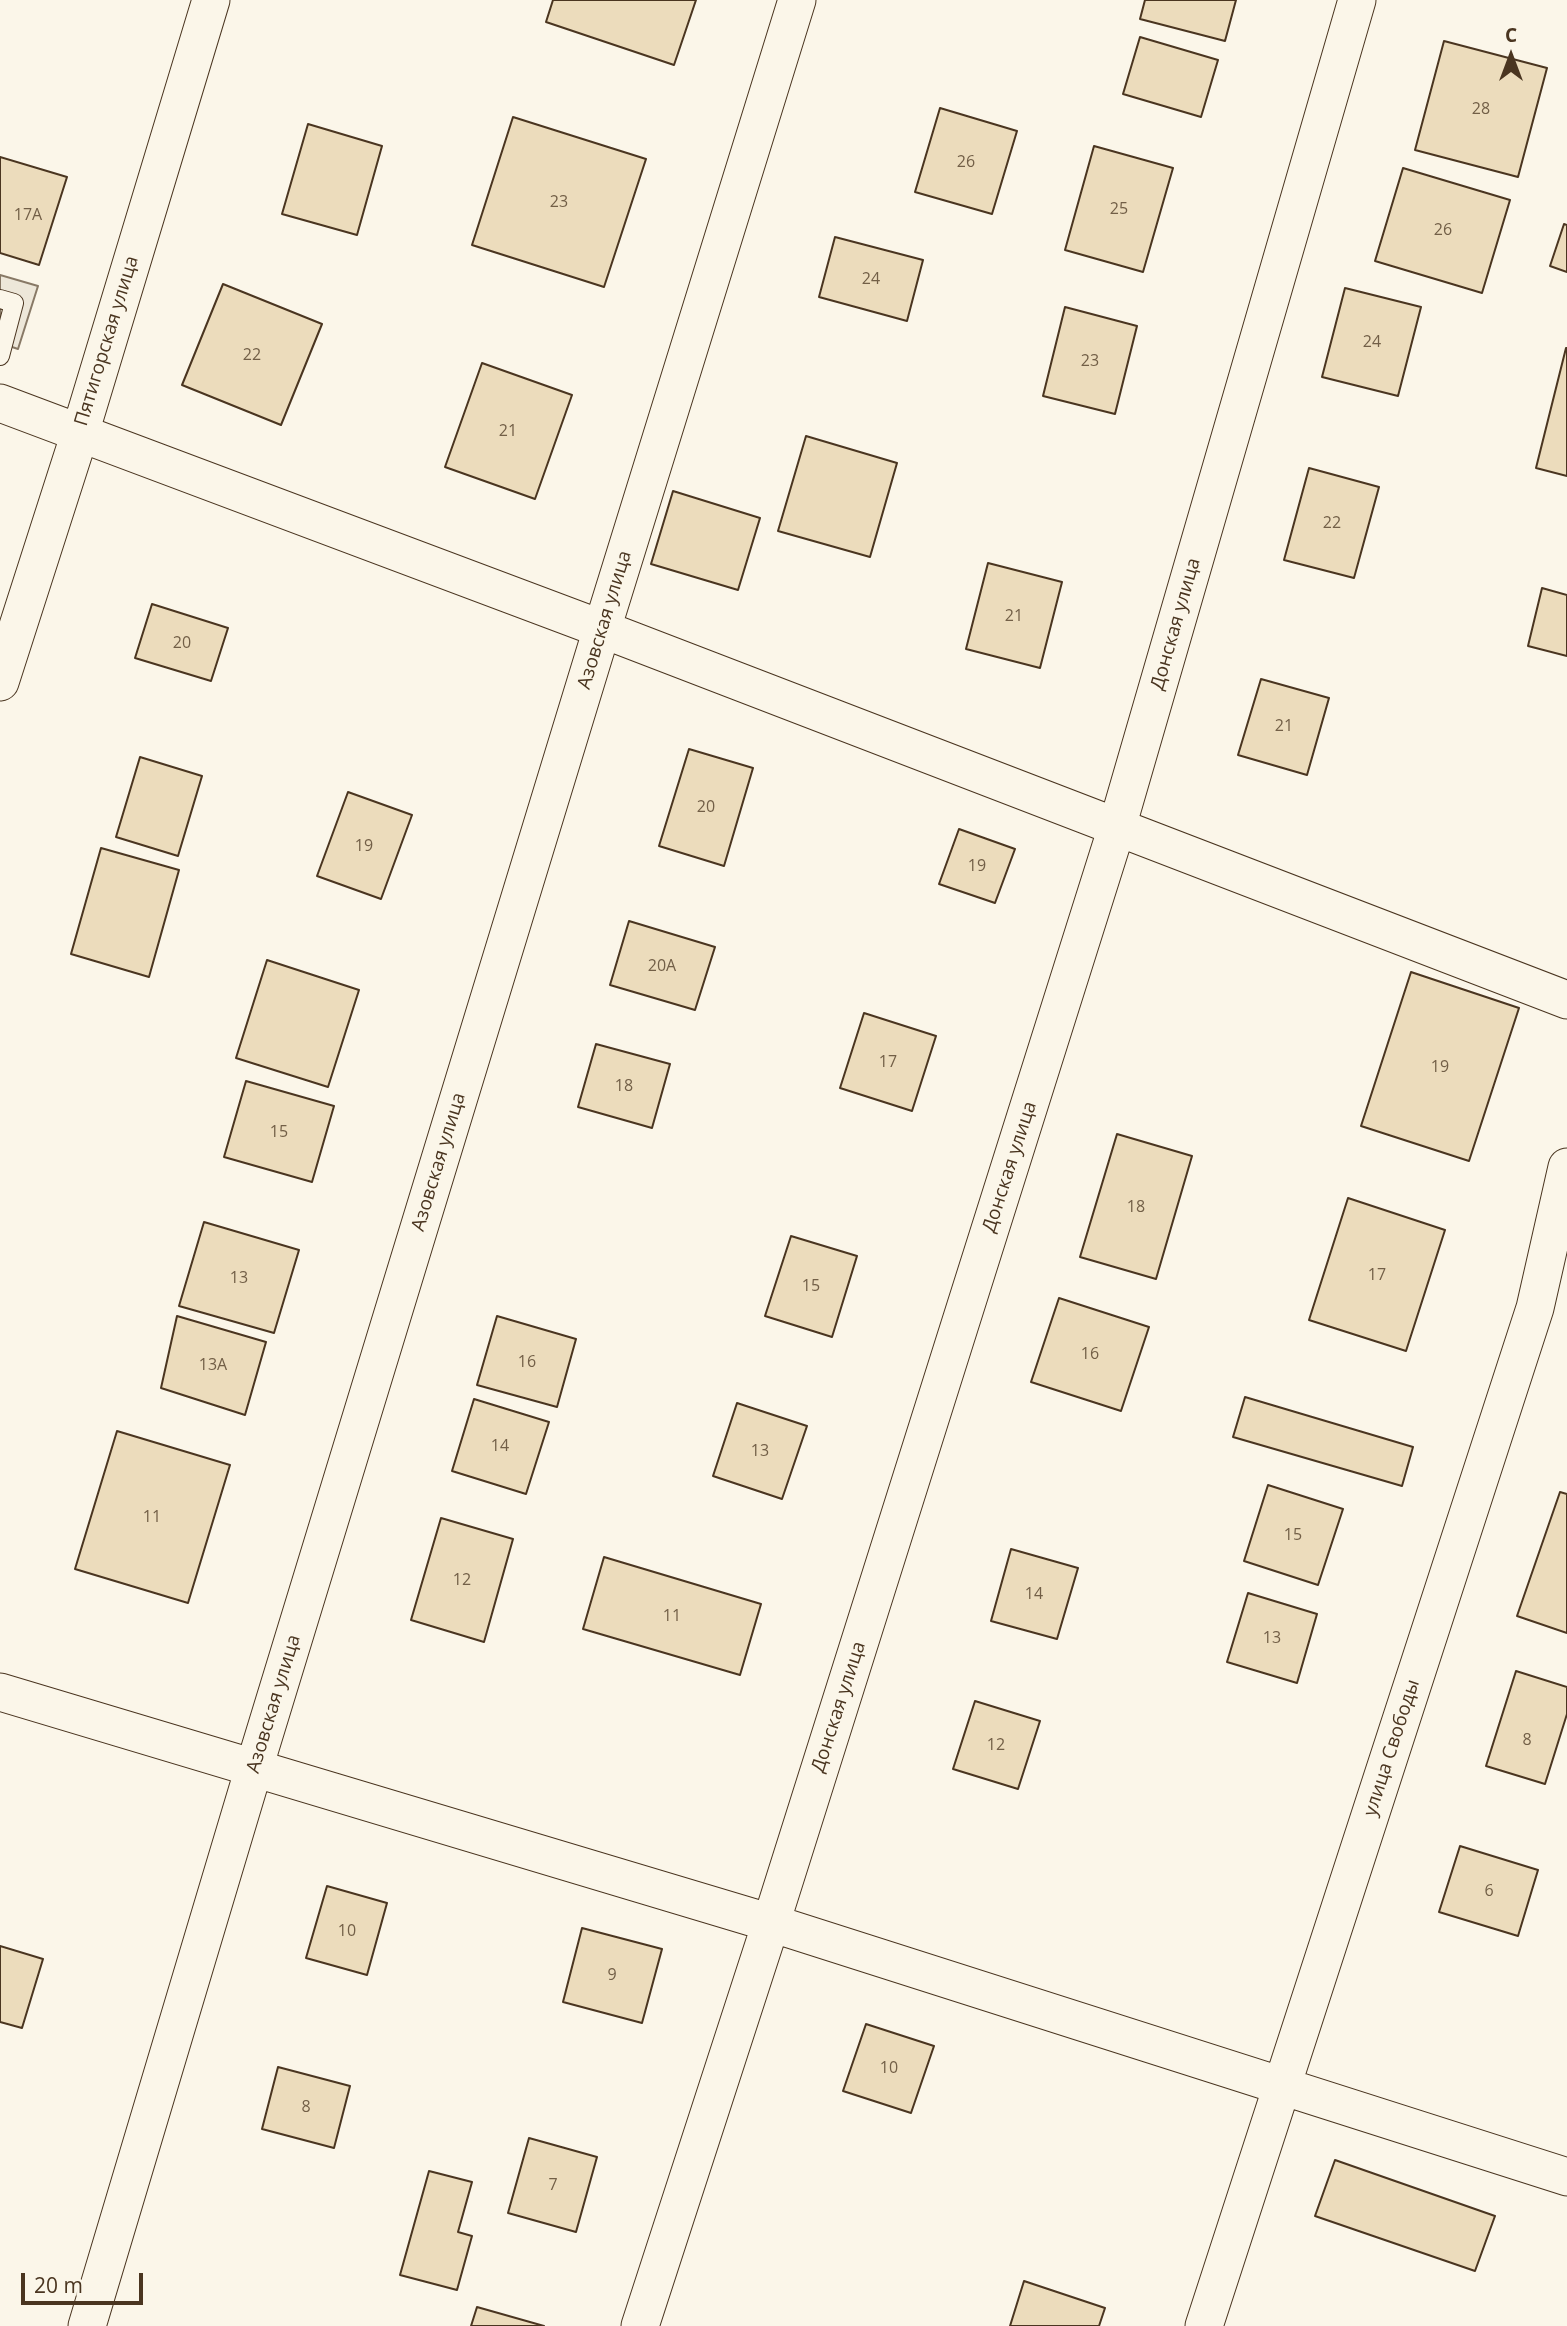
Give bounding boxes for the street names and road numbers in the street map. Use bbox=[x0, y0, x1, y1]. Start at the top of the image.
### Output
street label: Пятигорская улица bbox=[70, 253, 144, 429]
street label: Азовская улица bbox=[573, 548, 637, 692]
street label: Донская улица bbox=[1146, 555, 1206, 693]
street label: Азовская улица bbox=[407, 1090, 471, 1234]
street label: Донская улица bbox=[978, 1099, 1042, 1235]
street label: Азовская улица bbox=[242, 1632, 306, 1776]
street label: Донская улица bbox=[807, 1639, 871, 1775]
street label: улица Свободы bbox=[1359, 1677, 1425, 1819]

